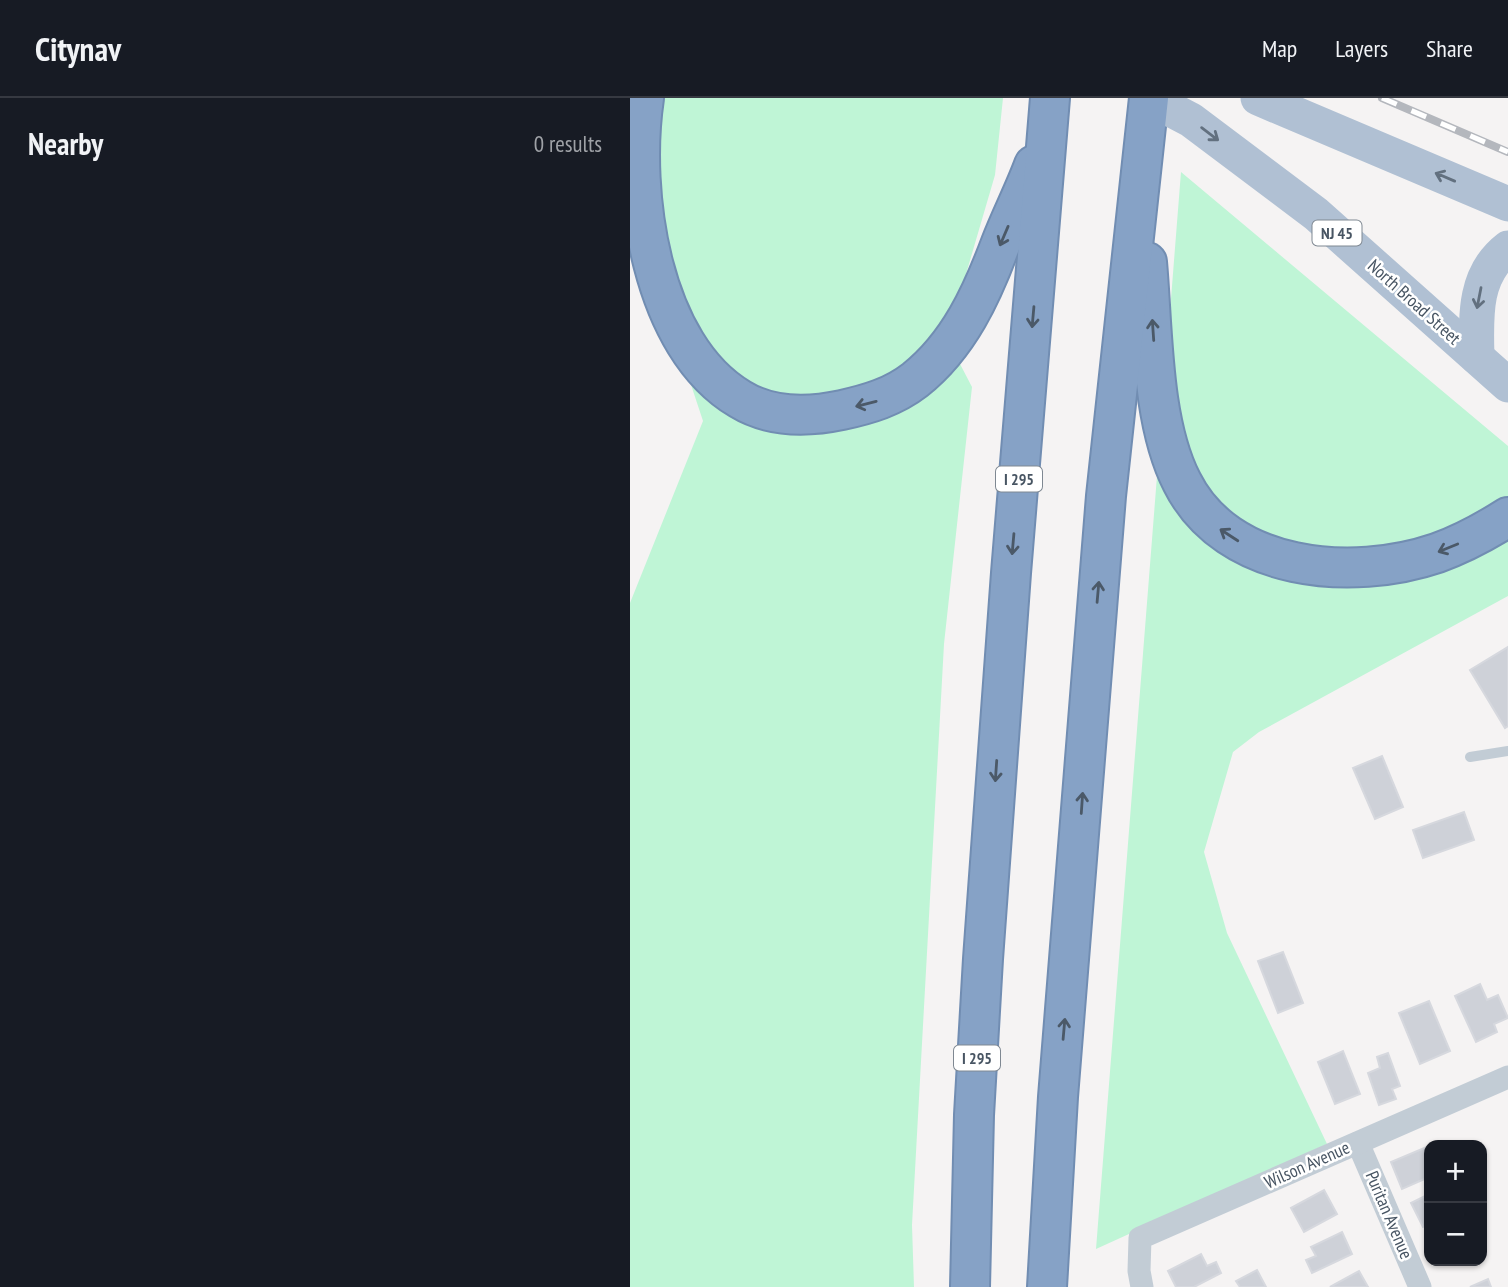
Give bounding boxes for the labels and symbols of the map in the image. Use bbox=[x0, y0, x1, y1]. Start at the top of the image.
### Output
one-way arrow bbox=[1200, 127, 1219, 141]
one-way arrow bbox=[1435, 170, 1456, 183]
road number: NJ 45 bbox=[1312, 220, 1362, 246]
one-way arrow bbox=[997, 225, 1010, 246]
street label: North Broad Street bbox=[1363, 254, 1465, 349]
one-way arrow bbox=[1472, 286, 1486, 309]
one-way arrow bbox=[1026, 305, 1039, 328]
one-way arrow bbox=[1146, 320, 1159, 342]
one-way arrow bbox=[855, 398, 877, 411]
road number: I 295 bbox=[996, 466, 1042, 492]
one-way arrow bbox=[1220, 527, 1239, 542]
one-way arrow bbox=[1006, 532, 1019, 555]
one-way arrow bbox=[1437, 543, 1459, 556]
one-way arrow bbox=[1092, 581, 1105, 604]
one-way arrow bbox=[989, 759, 1002, 782]
one-way arrow bbox=[1076, 792, 1089, 814]
one-way arrow bbox=[1058, 1019, 1071, 1041]
road number: I 295 bbox=[954, 1046, 1000, 1070]
street label: Wilson Avenue bbox=[1261, 1136, 1353, 1194]
street label: Puritan Avenue bbox=[1361, 1167, 1418, 1262]

